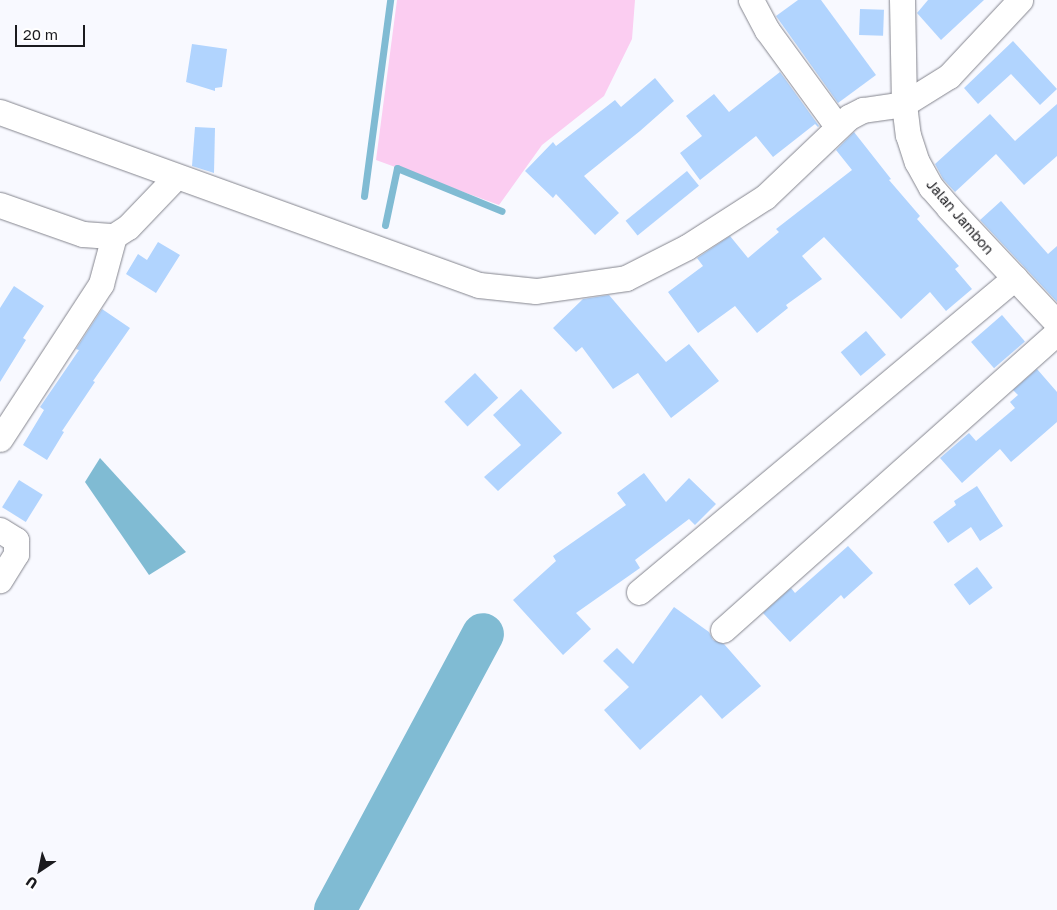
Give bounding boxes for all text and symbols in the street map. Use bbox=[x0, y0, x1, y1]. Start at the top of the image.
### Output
scale bar bbox=[18, 15, 88, 47]
text: 20 m bbox=[23, 25, 58, 43]
street label: Jalan Jambon bbox=[923, 176, 997, 258]
north arrow bbox=[15, 845, 65, 895]
text: U bbox=[22, 873, 40, 893]

